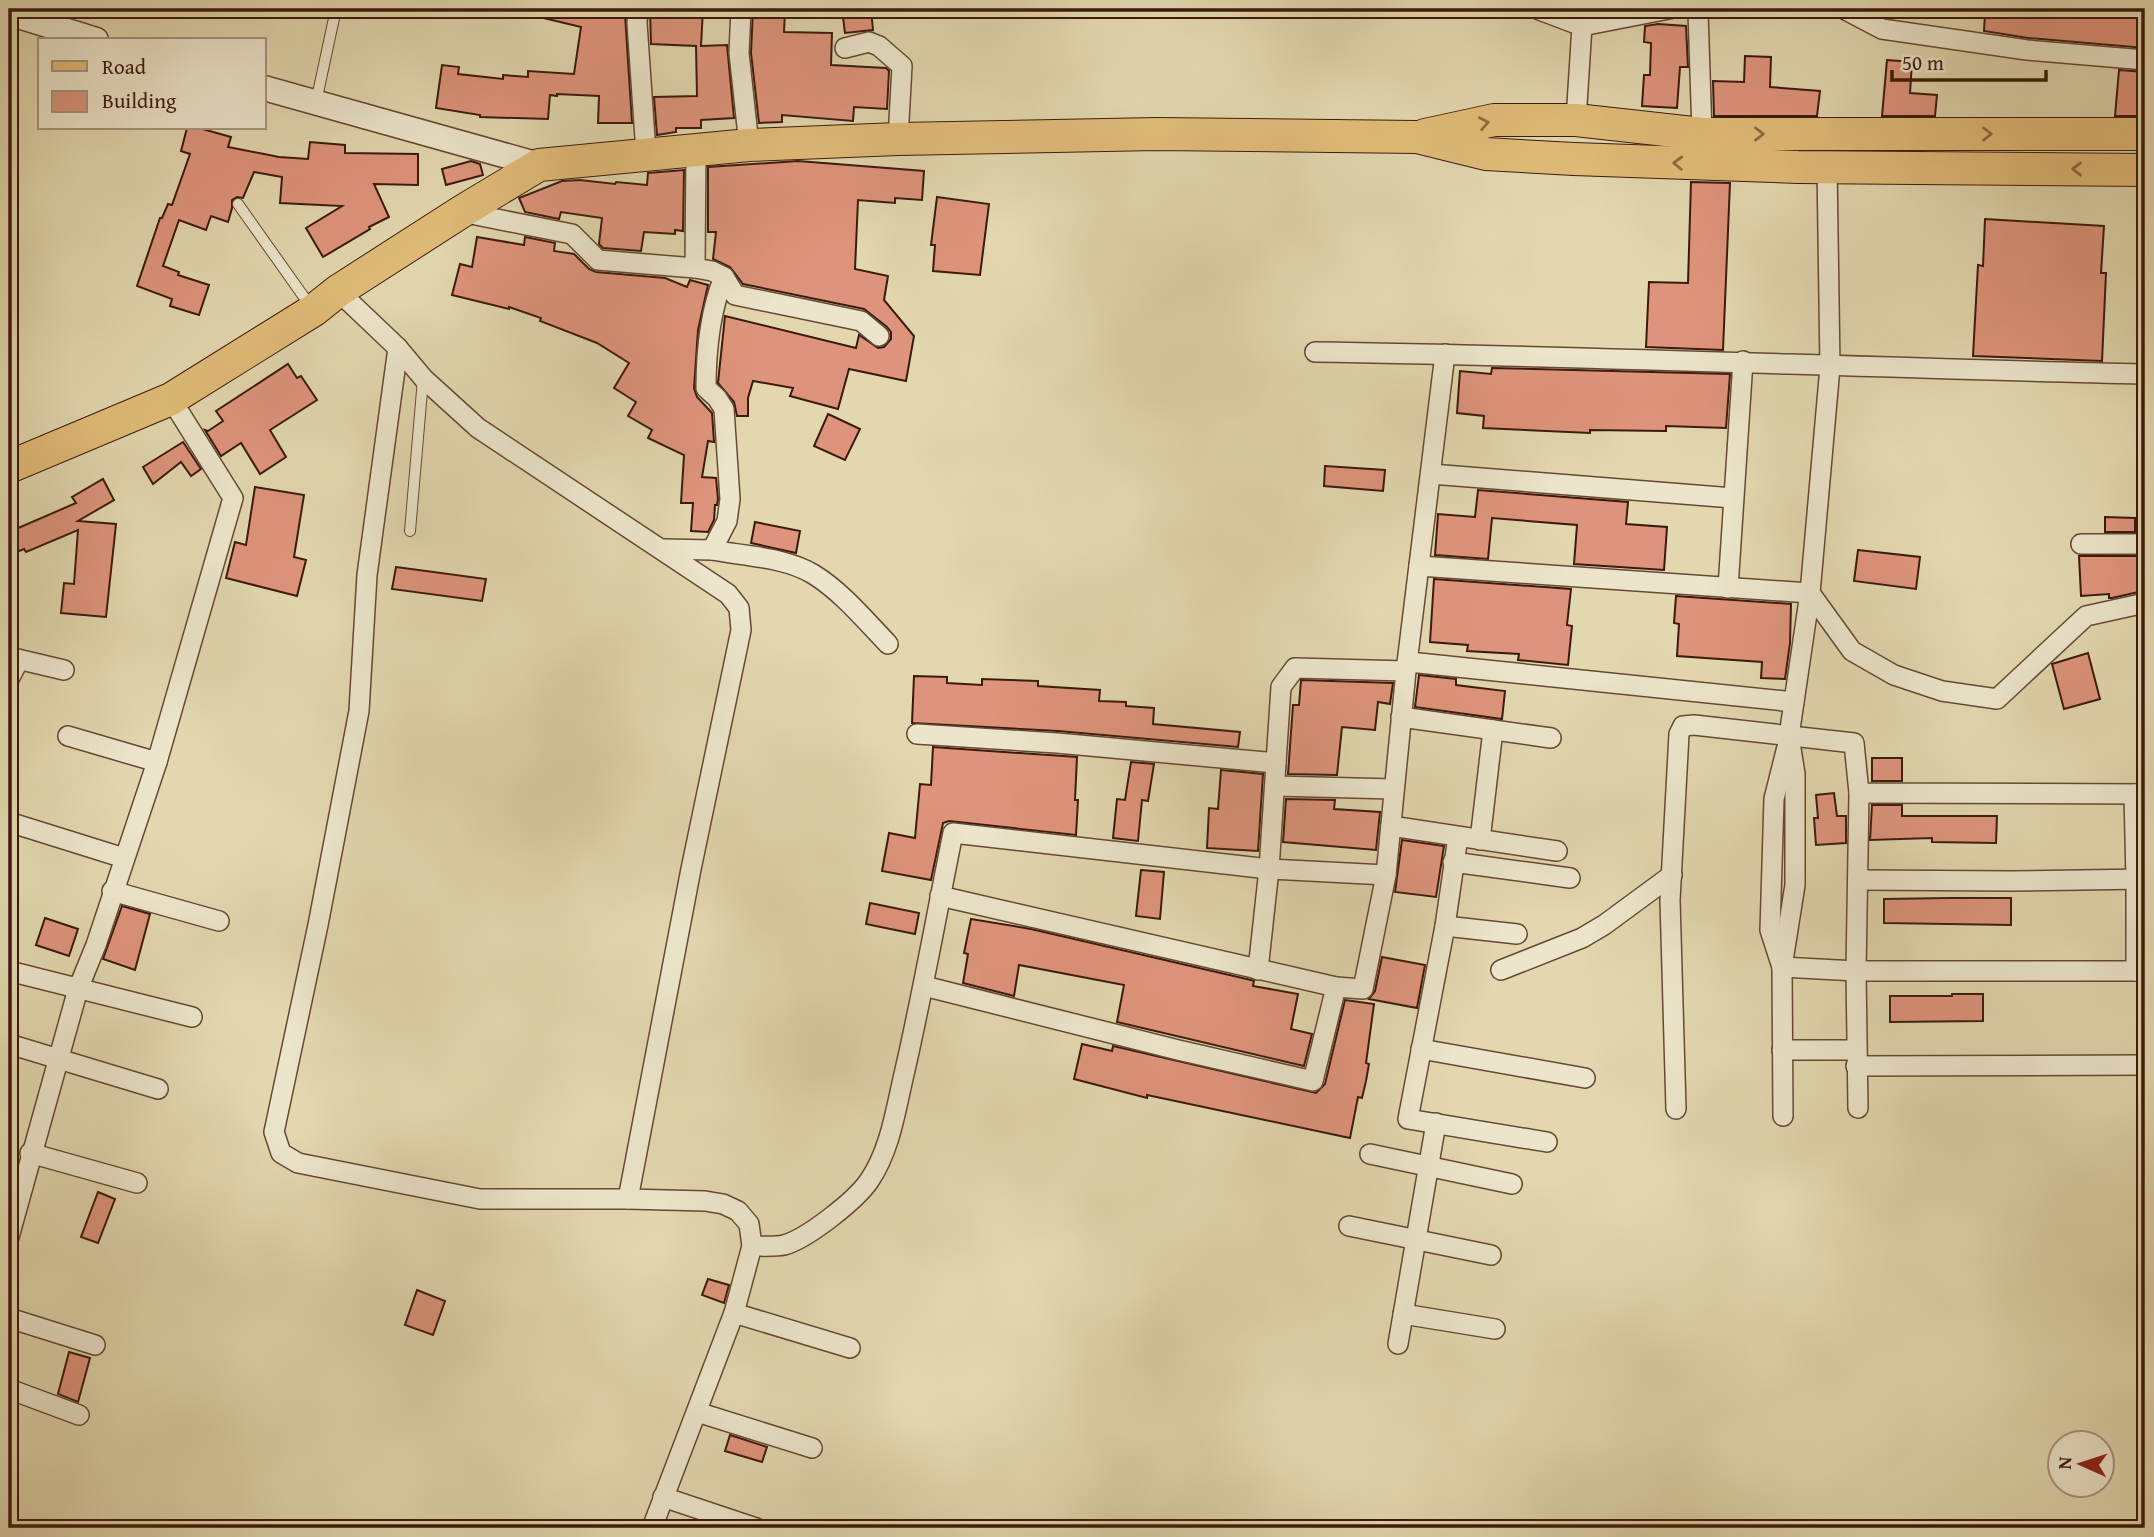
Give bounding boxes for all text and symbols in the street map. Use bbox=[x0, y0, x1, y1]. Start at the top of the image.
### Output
legend bbox=[38, 38, 266, 130]
scale bar bbox=[1892, 38, 2046, 82]
text: 50 m bbox=[1902, 47, 1944, 78]
text: Road bbox=[102, 51, 147, 82]
text: Building bbox=[102, 85, 177, 116]
one-way arrow bbox=[1478, 116, 1490, 131]
one-way arrow bbox=[1754, 126, 1765, 142]
one-way arrow bbox=[1982, 126, 1992, 142]
one-way arrow bbox=[1672, 155, 1683, 170]
one-way arrow bbox=[2071, 161, 2082, 177]
north arrow bbox=[2046, 1428, 2116, 1498]
text: N bbox=[2050, 1456, 2078, 1470]

